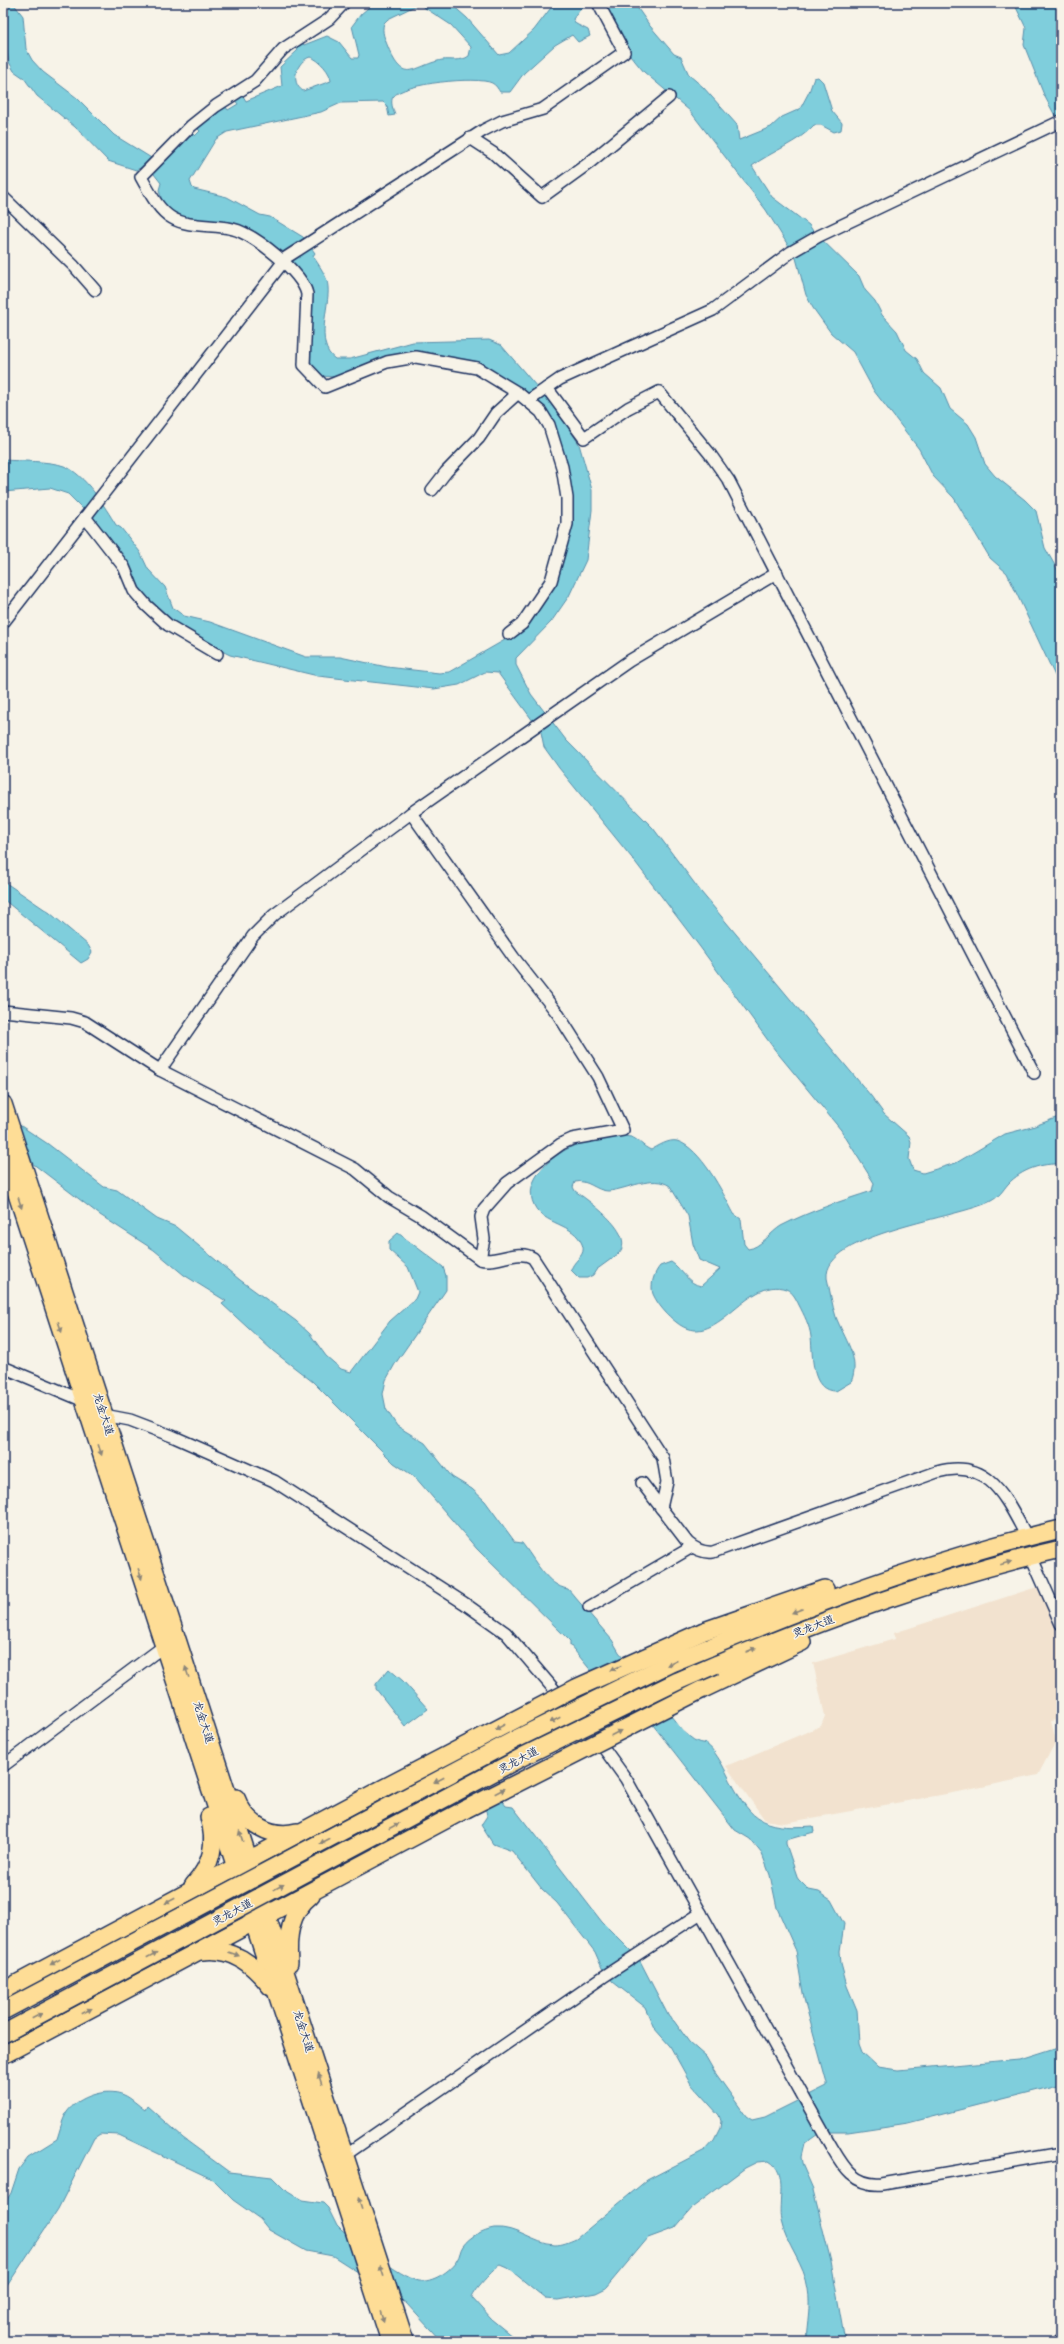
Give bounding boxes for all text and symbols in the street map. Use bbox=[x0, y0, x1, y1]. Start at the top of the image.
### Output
one-way arrow bbox=[17, 1197, 23, 1209]
one-way arrow bbox=[57, 1321, 63, 1333]
street label: 龙金大道 bbox=[91, 1391, 118, 1437]
one-way arrow bbox=[97, 1445, 103, 1457]
one-way arrow bbox=[1000, 1559, 1013, 1565]
one-way arrow bbox=[137, 1568, 143, 1580]
one-way arrow bbox=[790, 1609, 802, 1615]
street label: 灵龙大道 bbox=[790, 1611, 836, 1640]
one-way arrow bbox=[746, 1647, 758, 1653]
one-way arrow bbox=[666, 1660, 677, 1666]
one-way arrow bbox=[611, 1665, 622, 1671]
one-way arrow bbox=[184, 1666, 190, 1678]
street label: 龙金大道 bbox=[191, 1699, 218, 1745]
one-way arrow bbox=[549, 1716, 560, 1723]
one-way arrow bbox=[494, 1723, 506, 1730]
one-way arrow bbox=[611, 1729, 622, 1736]
street label: 灵龙大道 bbox=[495, 1743, 541, 1777]
one-way arrow bbox=[434, 1776, 445, 1783]
one-way arrow bbox=[494, 1788, 506, 1794]
one-way arrow bbox=[388, 1822, 400, 1829]
one-way arrow bbox=[237, 1829, 243, 1841]
one-way arrow bbox=[319, 1837, 330, 1844]
one-way arrow bbox=[273, 1884, 285, 1890]
street label: 灵龙大道 bbox=[209, 1895, 255, 1929]
one-way arrow bbox=[164, 1898, 176, 1904]
one-way arrow bbox=[146, 1951, 158, 1958]
one-way arrow bbox=[228, 1952, 240, 1958]
one-way arrow bbox=[49, 1959, 61, 1966]
one-way arrow bbox=[81, 2007, 93, 2014]
street label: 龙金大道 bbox=[291, 2008, 318, 2054]
one-way arrow bbox=[32, 2012, 43, 2019]
one-way arrow bbox=[317, 2073, 323, 2085]
one-way arrow bbox=[357, 2196, 363, 2208]
one-way arrow bbox=[379, 2265, 385, 2277]
one-way arrow bbox=[379, 2312, 385, 2324]

